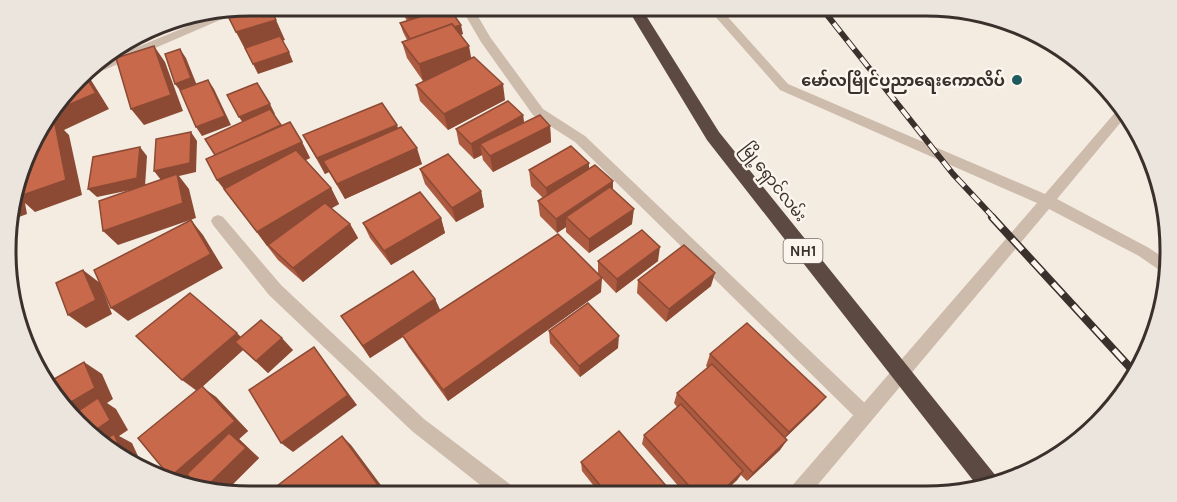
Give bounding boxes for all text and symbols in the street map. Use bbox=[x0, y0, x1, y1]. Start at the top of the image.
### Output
place label: မော်လမြိုင်ပညာရေးကောလိပ် bbox=[801, 69, 1005, 94]
marker: မော်လမြိုင်ပညာရေးကောလိပ် bbox=[1010, 73, 1024, 87]
street label: မြို့ရှောင်လမ်း bbox=[733, 138, 812, 228]
road number: NH1 bbox=[784, 239, 822, 263]

